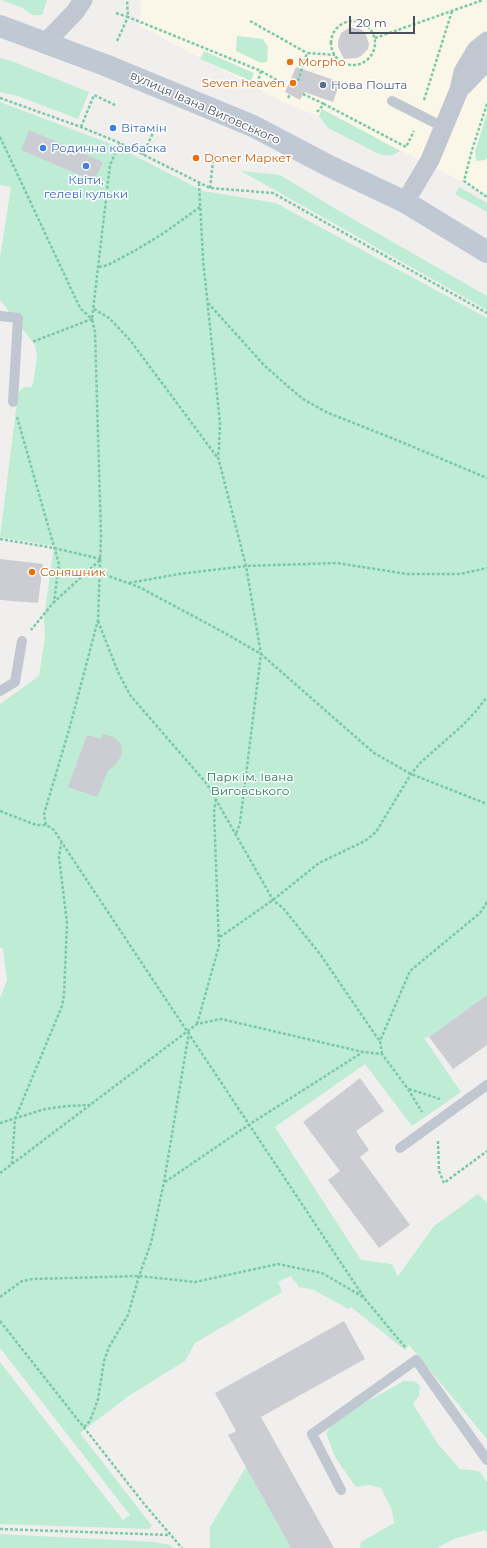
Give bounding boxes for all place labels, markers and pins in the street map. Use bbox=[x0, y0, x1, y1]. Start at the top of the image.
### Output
place label: Morpho bbox=[298, 55, 345, 69]
marker: Morpho bbox=[285, 57, 295, 67]
place label: Seven heaven bbox=[202, 76, 285, 90]
marker: Seven heaven bbox=[288, 78, 298, 88]
place label: Нова Пошта bbox=[331, 78, 407, 92]
marker: Нова Пошта bbox=[318, 80, 328, 90]
place label: Вітамін bbox=[121, 121, 167, 135]
marker: Вітамін bbox=[108, 123, 118, 133]
place label: Родинна ковбаска bbox=[51, 141, 167, 155]
marker: Родинна ковбаска bbox=[38, 143, 48, 153]
place label: Doner Маркет bbox=[204, 151, 291, 165]
marker: Doner Маркет bbox=[191, 153, 201, 163]
marker: Квіти, гелеві кульки bbox=[81, 161, 91, 171]
place label: Квіти, гелеві кульки bbox=[44, 173, 128, 201]
place label: Соняшник bbox=[40, 565, 106, 579]
marker: Соняшник bbox=[27, 567, 37, 577]

